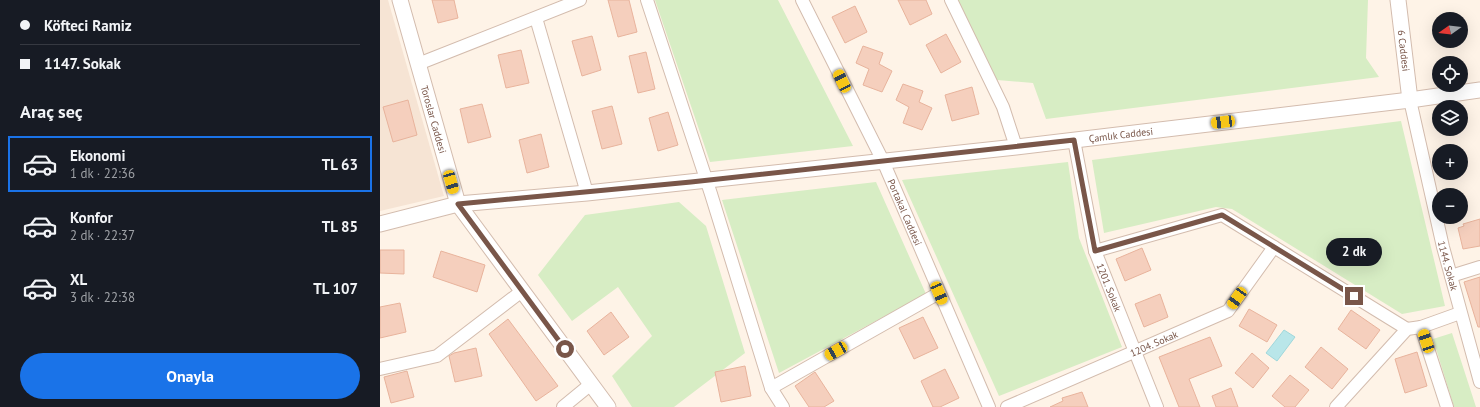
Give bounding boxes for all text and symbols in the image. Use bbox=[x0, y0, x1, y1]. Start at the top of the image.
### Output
north arrow bbox=[1432, 12, 1468, 48]
map controls bbox=[1432, 12, 1468, 224]
text: Köfteci Ramiz bbox=[44, 16, 132, 35]
street label: 6 Caddesi bbox=[1395, 29, 1413, 72]
text: 1147. Sokak bbox=[44, 54, 121, 73]
button: locate bbox=[1432, 56, 1468, 92]
car bbox=[831, 68, 853, 94]
street label: Toroslar Caddesi bbox=[418, 84, 449, 155]
text: Araç seç bbox=[20, 100, 83, 123]
button: layers bbox=[1432, 100, 1468, 136]
car bbox=[1210, 115, 1236, 129]
street label: Çamlık Caddesi bbox=[1088, 125, 1154, 145]
button: + bbox=[1432, 144, 1468, 180]
icon: car bbox=[22, 146, 58, 182]
text: Ekonomi bbox=[70, 146, 125, 165]
text: TL 63 bbox=[322, 155, 358, 174]
text: 1 dk · 22:36 bbox=[70, 165, 135, 182]
car bbox=[442, 169, 460, 195]
street label: Portakal Caddesi bbox=[885, 177, 925, 248]
button: − bbox=[1432, 188, 1468, 224]
icon: car bbox=[22, 208, 58, 244]
text: Konfor bbox=[70, 208, 113, 227]
text: TL 85 bbox=[322, 217, 358, 236]
text: 2 dk · 22:37 bbox=[70, 227, 135, 244]
callout: 2 dk bbox=[1326, 238, 1382, 266]
street label: 1144. Sokak bbox=[1435, 240, 1461, 292]
text: 2 dk bbox=[1342, 243, 1366, 260]
street label: 1201. Sokak bbox=[1093, 261, 1125, 314]
icon: car bbox=[22, 270, 58, 306]
text: XL bbox=[70, 270, 87, 289]
text: TL 107 bbox=[313, 279, 358, 298]
car bbox=[929, 280, 949, 306]
car bbox=[1225, 285, 1249, 311]
route end bbox=[1345, 287, 1363, 305]
text: 3 dk · 22:38 bbox=[70, 289, 135, 306]
street label: 1204. Sokak bbox=[1128, 327, 1180, 360]
car bbox=[1417, 328, 1435, 354]
route start bbox=[556, 340, 574, 358]
car bbox=[823, 340, 849, 362]
button: Onayla bbox=[20, 353, 360, 399]

